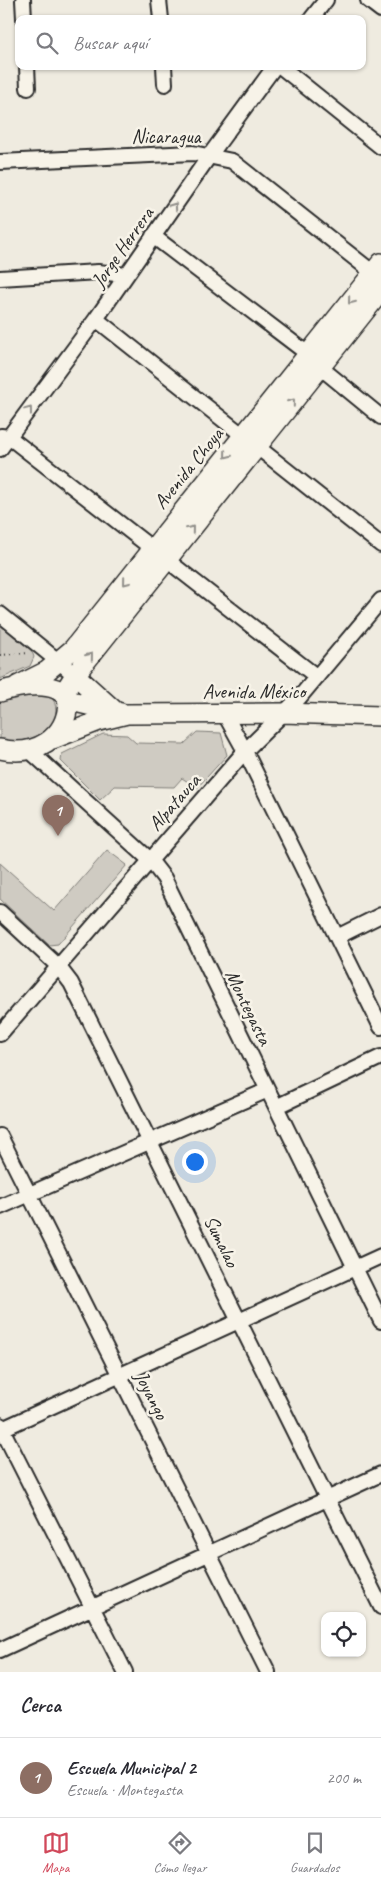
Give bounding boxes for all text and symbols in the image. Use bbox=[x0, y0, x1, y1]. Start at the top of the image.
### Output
search box bbox=[15, 15, 366, 70]
icon: search bbox=[33, 29, 61, 57]
text: Buscar aquí bbox=[73, 31, 147, 55]
street label: Nicaragua bbox=[131, 124, 203, 149]
street label: Jorge Herrera bbox=[85, 201, 160, 293]
one-way arrow bbox=[168, 203, 177, 212]
one-way arrow bbox=[348, 295, 356, 304]
one-way arrow bbox=[287, 399, 295, 408]
one-way arrow bbox=[23, 406, 32, 416]
street label: Avenida Choya bbox=[148, 421, 230, 514]
one-way arrow bbox=[225, 449, 233, 458]
one-way arrow bbox=[186, 526, 194, 535]
one-way arrow bbox=[123, 576, 132, 586]
one-way arrow bbox=[84, 653, 92, 662]
street label: Avenida México bbox=[203, 679, 307, 704]
street label: Alpatauca bbox=[143, 768, 207, 836]
pin: 1 bbox=[42, 795, 74, 836]
street label: Montegasta bbox=[220, 965, 278, 1050]
your location bbox=[182, 1149, 208, 1175]
street label: Sumalao bbox=[198, 1211, 245, 1272]
street label: Joyango bbox=[128, 1366, 175, 1424]
map controls bbox=[321, 1612, 366, 1657]
button: locate bbox=[321, 1612, 366, 1657]
text: Cerca bbox=[20, 1692, 61, 1718]
text: Escuela Municipal 2 bbox=[67, 1756, 196, 1780]
text: 1 bbox=[32, 1768, 40, 1788]
text: 200 m bbox=[327, 1768, 361, 1788]
text: Escuela · Montegasta bbox=[67, 1780, 183, 1800]
tab: Mapa bbox=[42, 1829, 70, 1876]
tab: Cómo llegar bbox=[153, 1829, 206, 1876]
tab: Guardados bbox=[290, 1829, 339, 1876]

